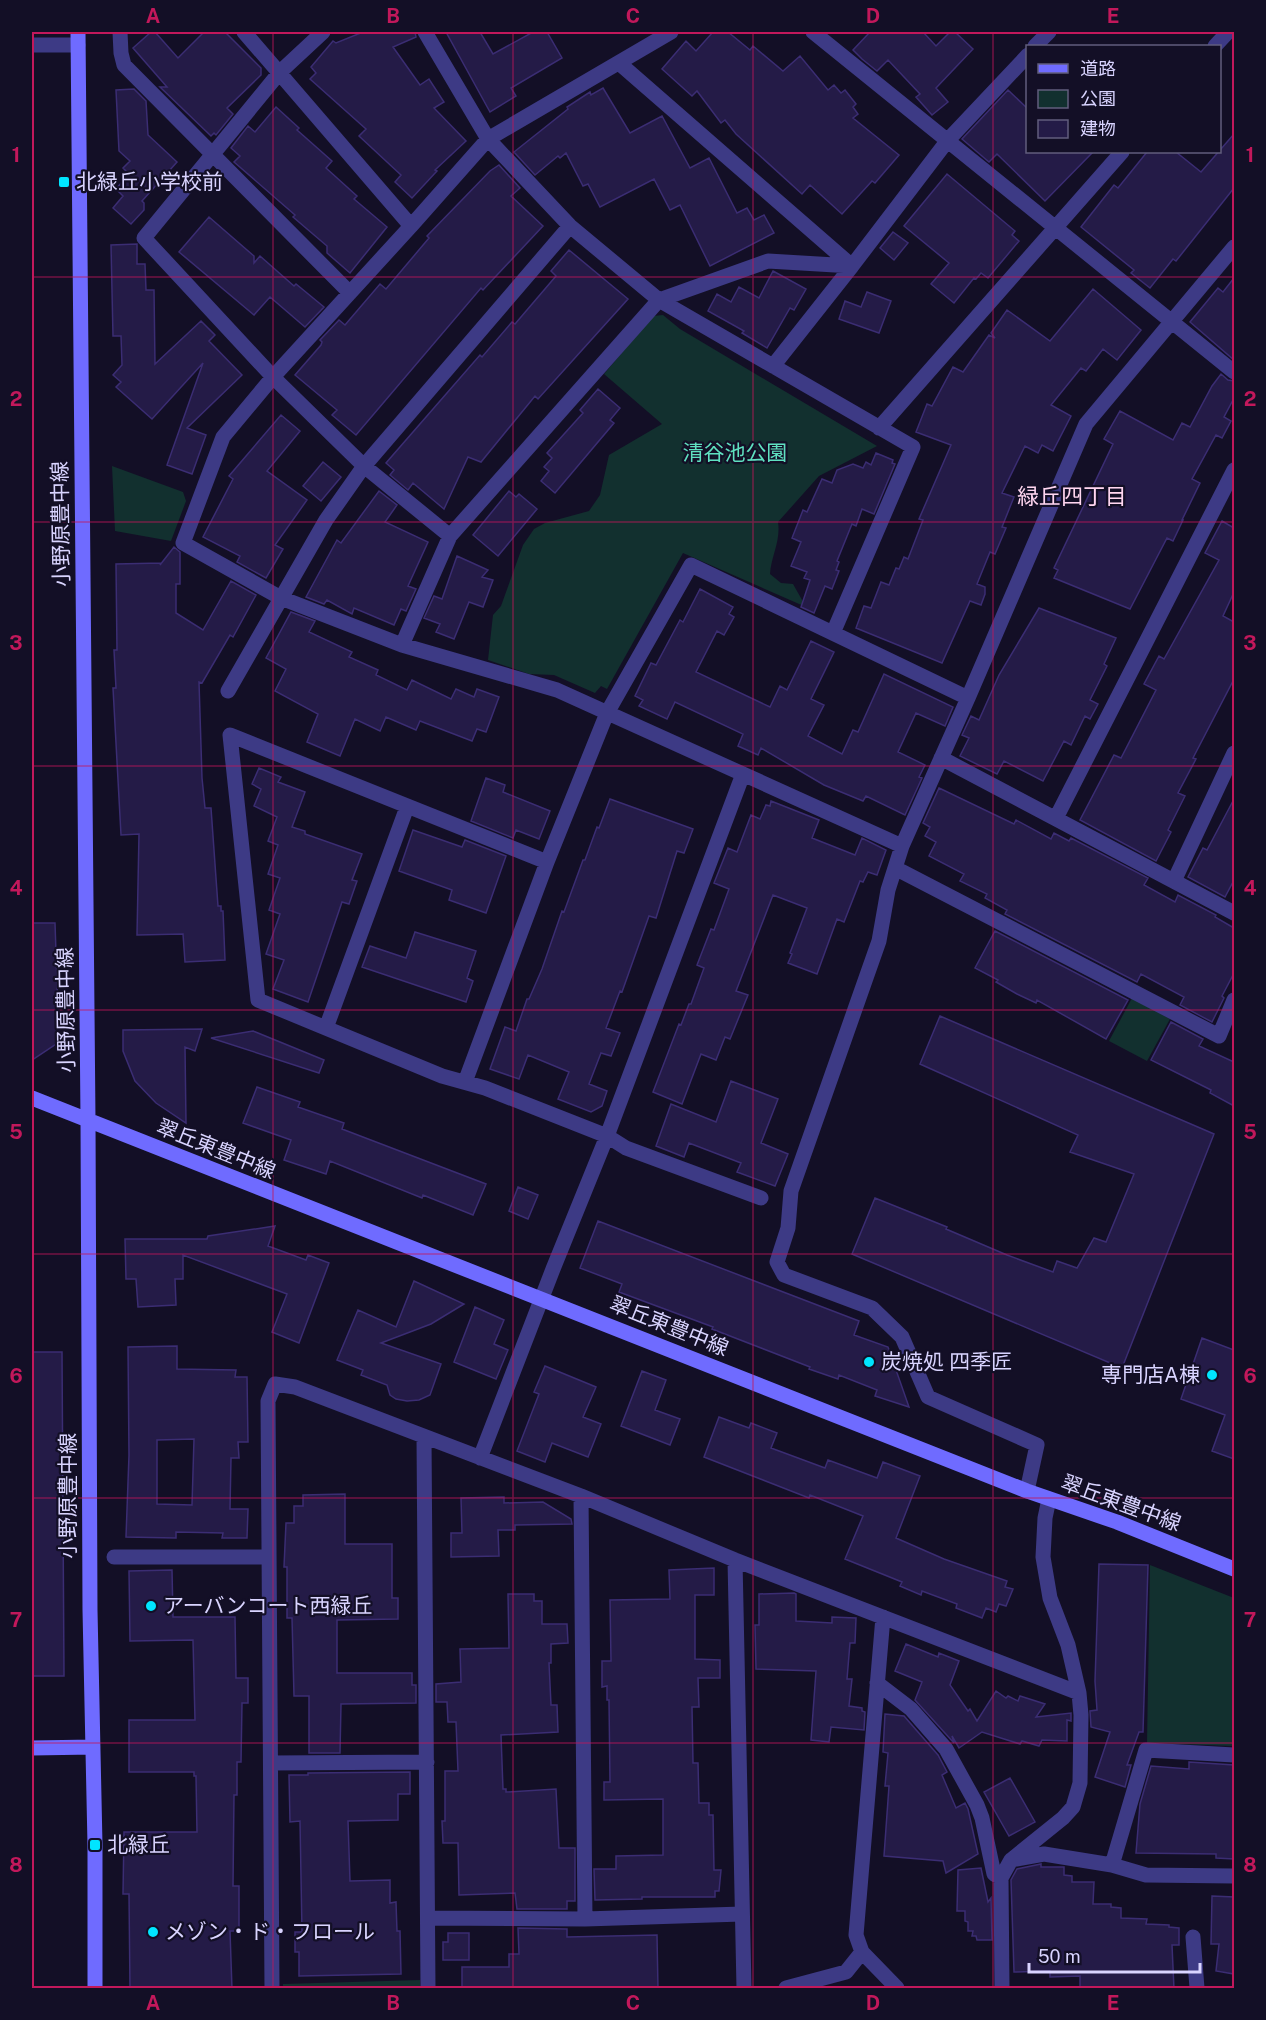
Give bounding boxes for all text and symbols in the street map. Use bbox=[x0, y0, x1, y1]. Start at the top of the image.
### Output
text: A bbox=[146, 4, 160, 28]
text: B bbox=[386, 4, 400, 28]
text: C bbox=[626, 4, 640, 28]
text: D bbox=[866, 4, 880, 28]
text: E bbox=[1107, 4, 1119, 28]
legend bbox=[1026, 45, 1221, 153]
text: 道路 bbox=[1080, 58, 1116, 79]
text: 公園 bbox=[1080, 88, 1116, 109]
text: 建物 bbox=[1080, 118, 1116, 139]
text: 1 bbox=[12, 143, 20, 167]
text: 1 bbox=[1246, 143, 1254, 167]
place label: 北緑丘小学校前 bbox=[76, 169, 223, 194]
marker: 北緑丘小学校前 bbox=[57, 175, 71, 189]
text: 2 bbox=[10, 387, 22, 411]
text: 2 bbox=[1244, 387, 1256, 411]
park label: 清谷池公園 bbox=[683, 440, 788, 465]
street label: 小野原豊中線 bbox=[47, 461, 74, 587]
district label: 緑丘四丁目 bbox=[1017, 483, 1127, 509]
text: 3 bbox=[9, 631, 23, 655]
text: 3 bbox=[1243, 631, 1257, 655]
text: 4 bbox=[9, 876, 23, 900]
text: 4 bbox=[1243, 876, 1257, 900]
street label: 小野原豊中線 bbox=[52, 947, 79, 1073]
street label: 翠丘東豊中線 bbox=[153, 1113, 279, 1184]
text: 5 bbox=[9, 1120, 23, 1144]
text: 5 bbox=[1243, 1120, 1257, 1144]
street label: 翠丘東豊中線 bbox=[606, 1290, 732, 1361]
place label: 炭焼処 四季匠 bbox=[881, 1349, 1012, 1374]
marker: 炭焼処 四季匠 bbox=[862, 1355, 876, 1369]
place label: 専門店A棟 bbox=[1101, 1362, 1200, 1387]
text: 6 bbox=[9, 1364, 23, 1388]
text: 6 bbox=[1243, 1364, 1257, 1388]
marker: 専門店A棟 bbox=[1205, 1368, 1219, 1382]
street label: 小野原豊中線 bbox=[55, 1433, 80, 1559]
street label: 翠丘東豊中線 bbox=[1058, 1469, 1185, 1536]
place label: アーバンコート西緑丘 bbox=[163, 1593, 373, 1618]
marker: アーバンコート西緑丘 bbox=[144, 1599, 158, 1613]
text: 7 bbox=[10, 1608, 22, 1632]
text: 7 bbox=[1244, 1608, 1256, 1632]
place label: 北緑丘 bbox=[107, 1832, 170, 1857]
marker: 北緑丘 bbox=[88, 1838, 102, 1852]
text: 8 bbox=[9, 1853, 23, 1877]
text: 8 bbox=[1243, 1853, 1257, 1877]
place label: メゾン・ド・フロール bbox=[165, 1919, 375, 1944]
marker: メゾン・ド・フロール bbox=[146, 1925, 160, 1939]
scale bar bbox=[1029, 1936, 1200, 1974]
text: 50 m bbox=[1038, 1946, 1081, 1967]
text: A bbox=[146, 1991, 160, 2015]
text: B bbox=[386, 1991, 400, 2015]
text: C bbox=[626, 1991, 640, 2015]
text: D bbox=[866, 1991, 880, 2015]
text: E bbox=[1107, 1991, 1119, 2015]

